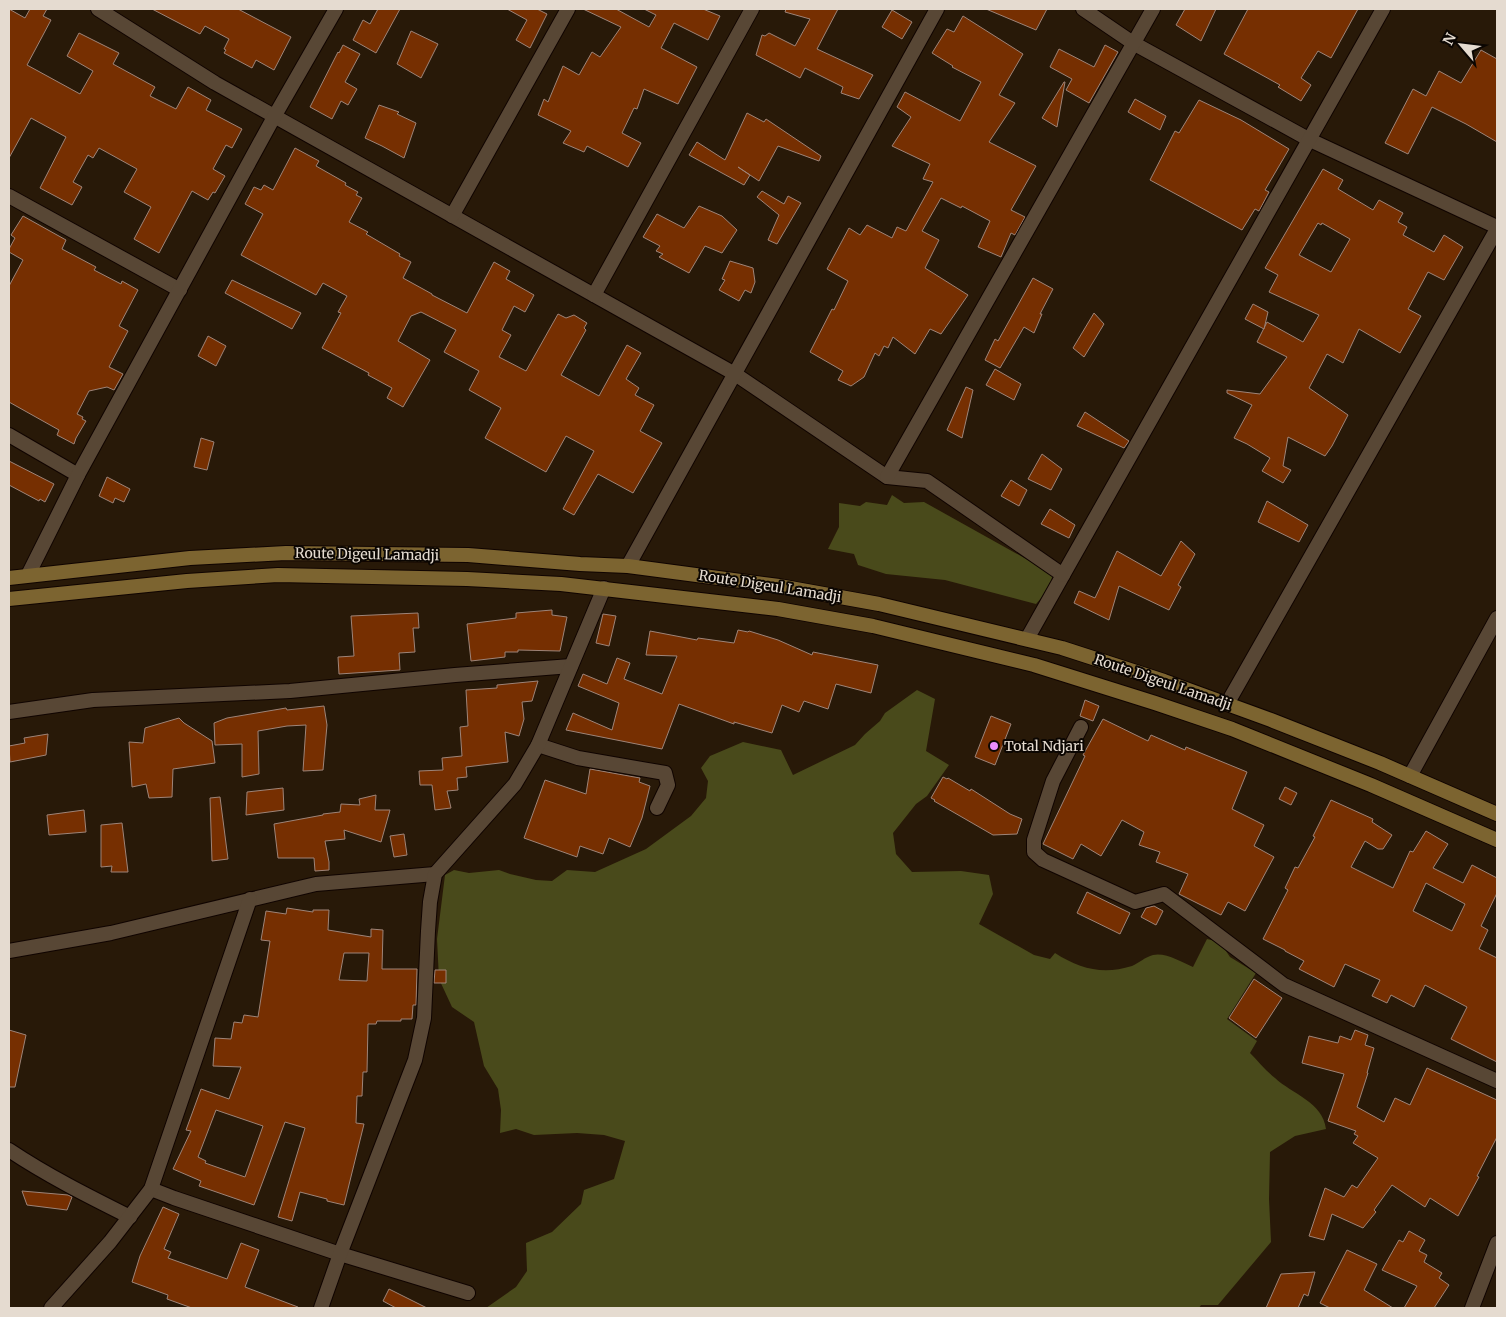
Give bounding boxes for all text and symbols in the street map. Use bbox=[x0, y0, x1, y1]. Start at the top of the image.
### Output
north arrow bbox=[1436, 20, 1486, 70]
text: N bbox=[1439, 30, 1460, 48]
street label: Route Digeul Lamadji bbox=[295, 544, 440, 564]
street label: Route Digeul Lamadji bbox=[697, 566, 843, 606]
street label: Route Digeul Lamadji bbox=[1092, 650, 1235, 714]
place label: Total Ndjari bbox=[1004, 737, 1084, 755]
marker: Total Ndjari bbox=[988, 740, 1000, 752]

